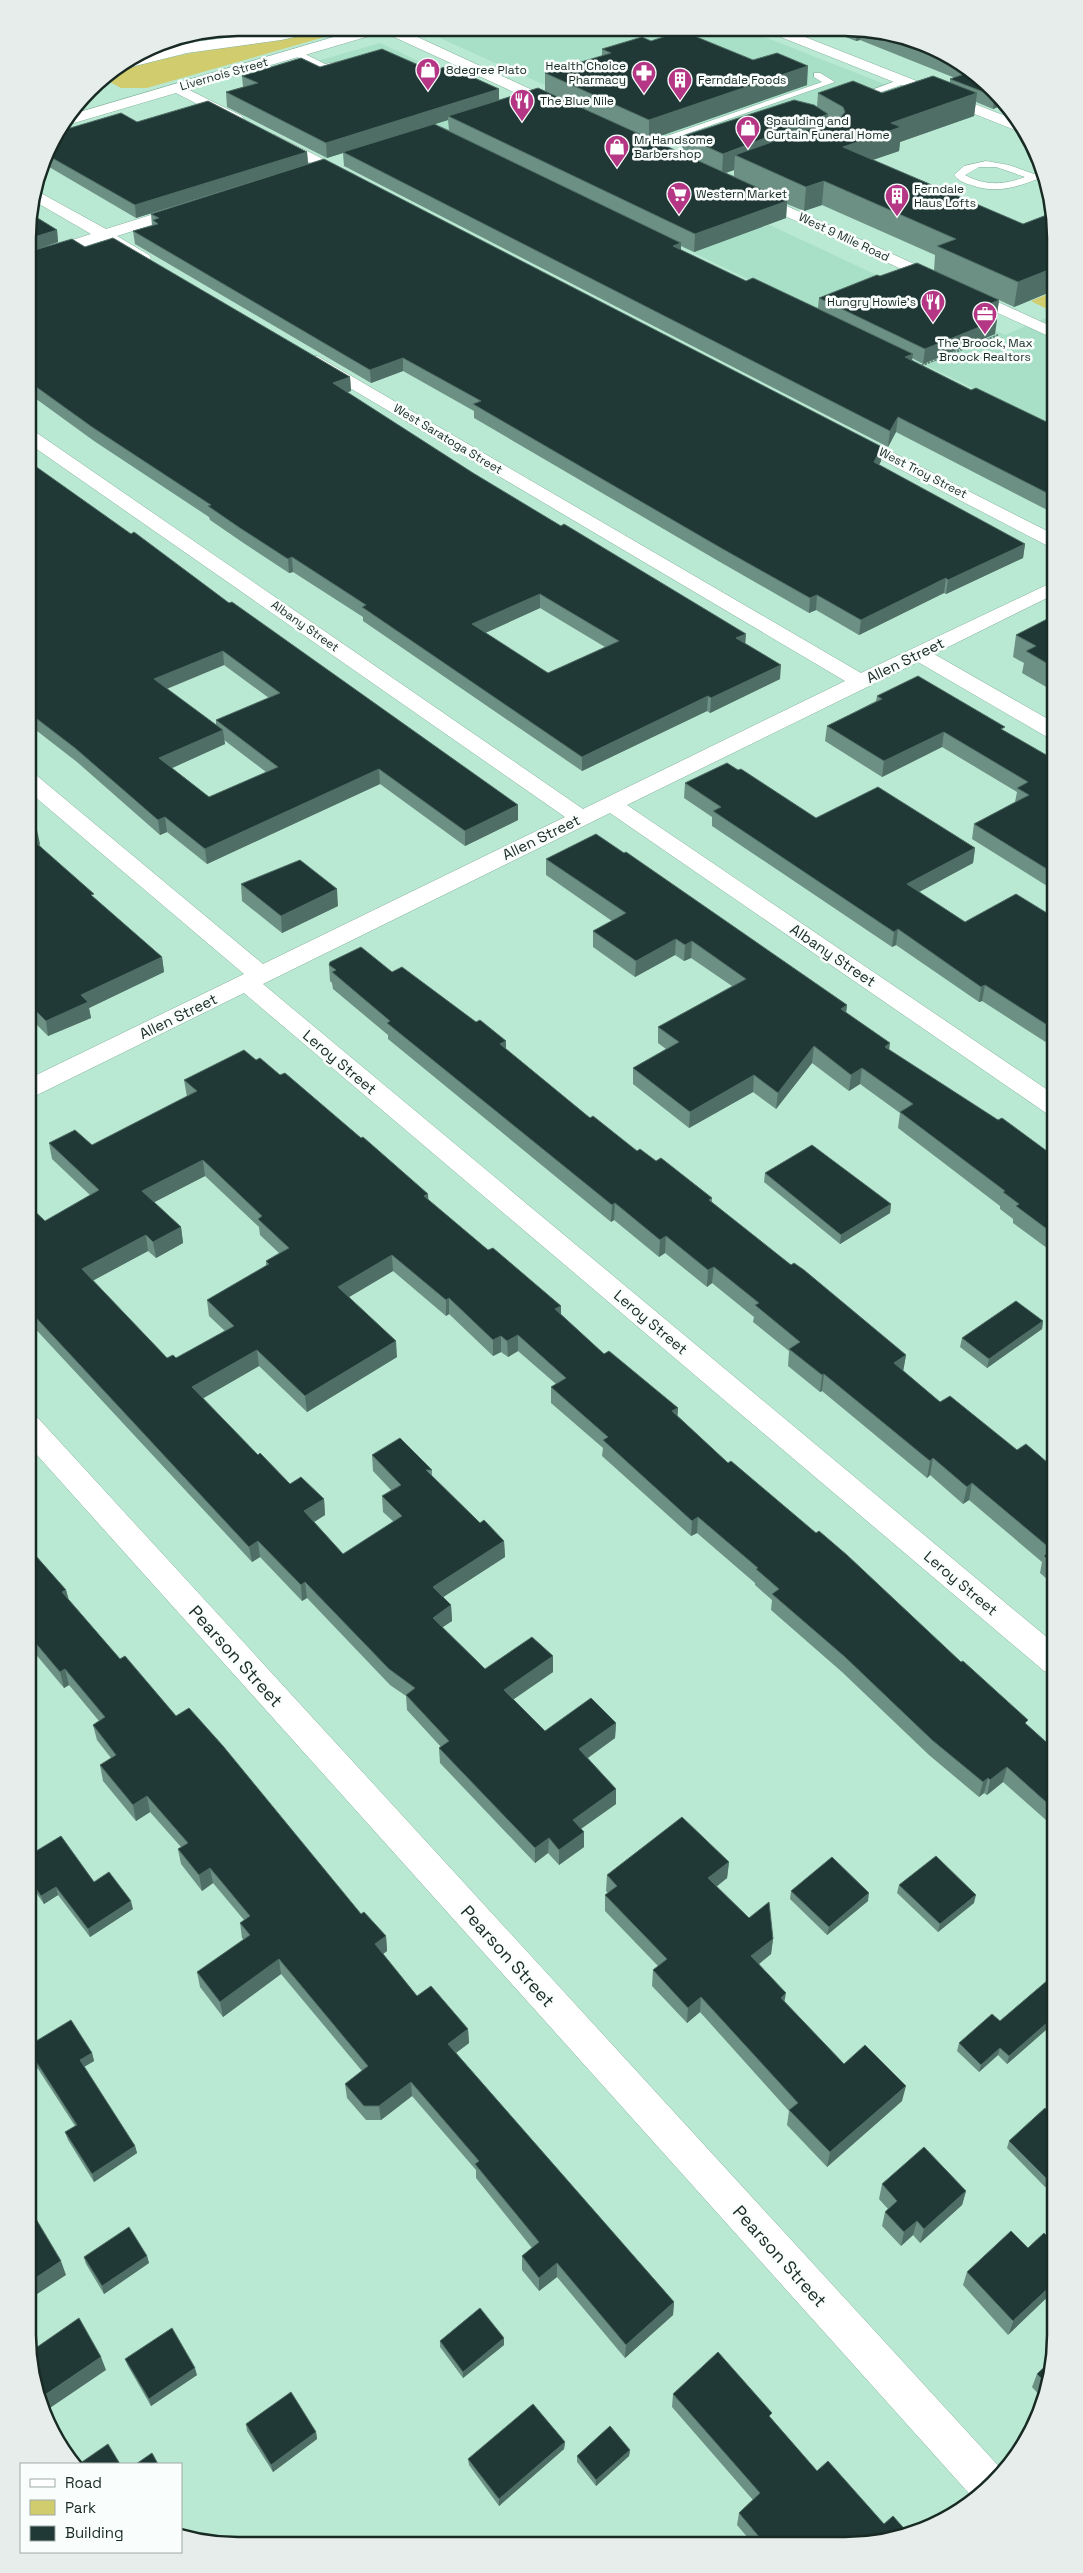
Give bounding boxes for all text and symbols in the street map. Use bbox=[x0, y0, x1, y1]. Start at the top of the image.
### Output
street label: Livernois Street bbox=[178, 54, 270, 94]
shop icon: 8degree Plato bbox=[415, 57, 441, 91]
place label: Health Choice Pharmacy bbox=[546, 58, 626, 88]
pharmacy icon: Health Choice Pharmacy bbox=[631, 60, 657, 94]
place label: 8degree Plato bbox=[446, 62, 527, 78]
building icon: Ferndale Foods bbox=[667, 67, 693, 101]
place label: Ferndale Foods bbox=[698, 72, 786, 88]
restaurant icon: The Blue Nile bbox=[509, 88, 535, 122]
place label: The Blue Nile bbox=[540, 93, 614, 109]
place label: Spaulding and Curtain Funeral Home bbox=[766, 113, 890, 143]
shop icon: Spaulding and Curtain Funeral Home bbox=[735, 115, 761, 149]
place label: Mr Handsome Barbershop bbox=[634, 132, 713, 162]
shop icon: Mr Handsome Barbershop bbox=[604, 134, 630, 168]
supermarket icon: Western Market bbox=[666, 181, 692, 215]
place label: Ferndale Haus Lofts bbox=[914, 181, 976, 211]
building icon: Ferndale Haus Lofts bbox=[884, 183, 910, 217]
place label: Western Market bbox=[696, 186, 787, 202]
street label: West 9 Mile Road bbox=[796, 209, 892, 265]
restaurant icon: Hungry Howie's bbox=[920, 289, 946, 323]
place label: Hungry Howie's bbox=[827, 294, 916, 310]
office icon: The Broock, Max Broock Realtors bbox=[972, 301, 998, 335]
place label: The Broock, Max Broock Realtors bbox=[937, 335, 1033, 365]
street label: West Saratoga Street bbox=[391, 400, 505, 478]
street label: West Troy Street bbox=[876, 444, 970, 502]
street label: Albany Street bbox=[268, 597, 342, 655]
street label: Allen Street bbox=[863, 633, 947, 687]
street label: Allen Street bbox=[499, 810, 583, 864]
street label: Albany Street bbox=[787, 919, 880, 991]
street label: Allen Street bbox=[136, 989, 220, 1043]
street label: Leroy Street bbox=[299, 1026, 381, 1098]
street label: Leroy Street bbox=[610, 1286, 692, 1358]
street label: Leroy Street bbox=[920, 1547, 1002, 1619]
street label: Pearson Street bbox=[184, 1600, 288, 1712]
street label: Pearson Street bbox=[456, 1900, 560, 2012]
street label: Pearson Street bbox=[728, 2200, 832, 2312]
legend bbox=[20, 2463, 182, 2553]
text: Road bbox=[65, 2473, 102, 2492]
text: Park bbox=[65, 2498, 96, 2517]
text: Building bbox=[65, 2523, 124, 2542]

